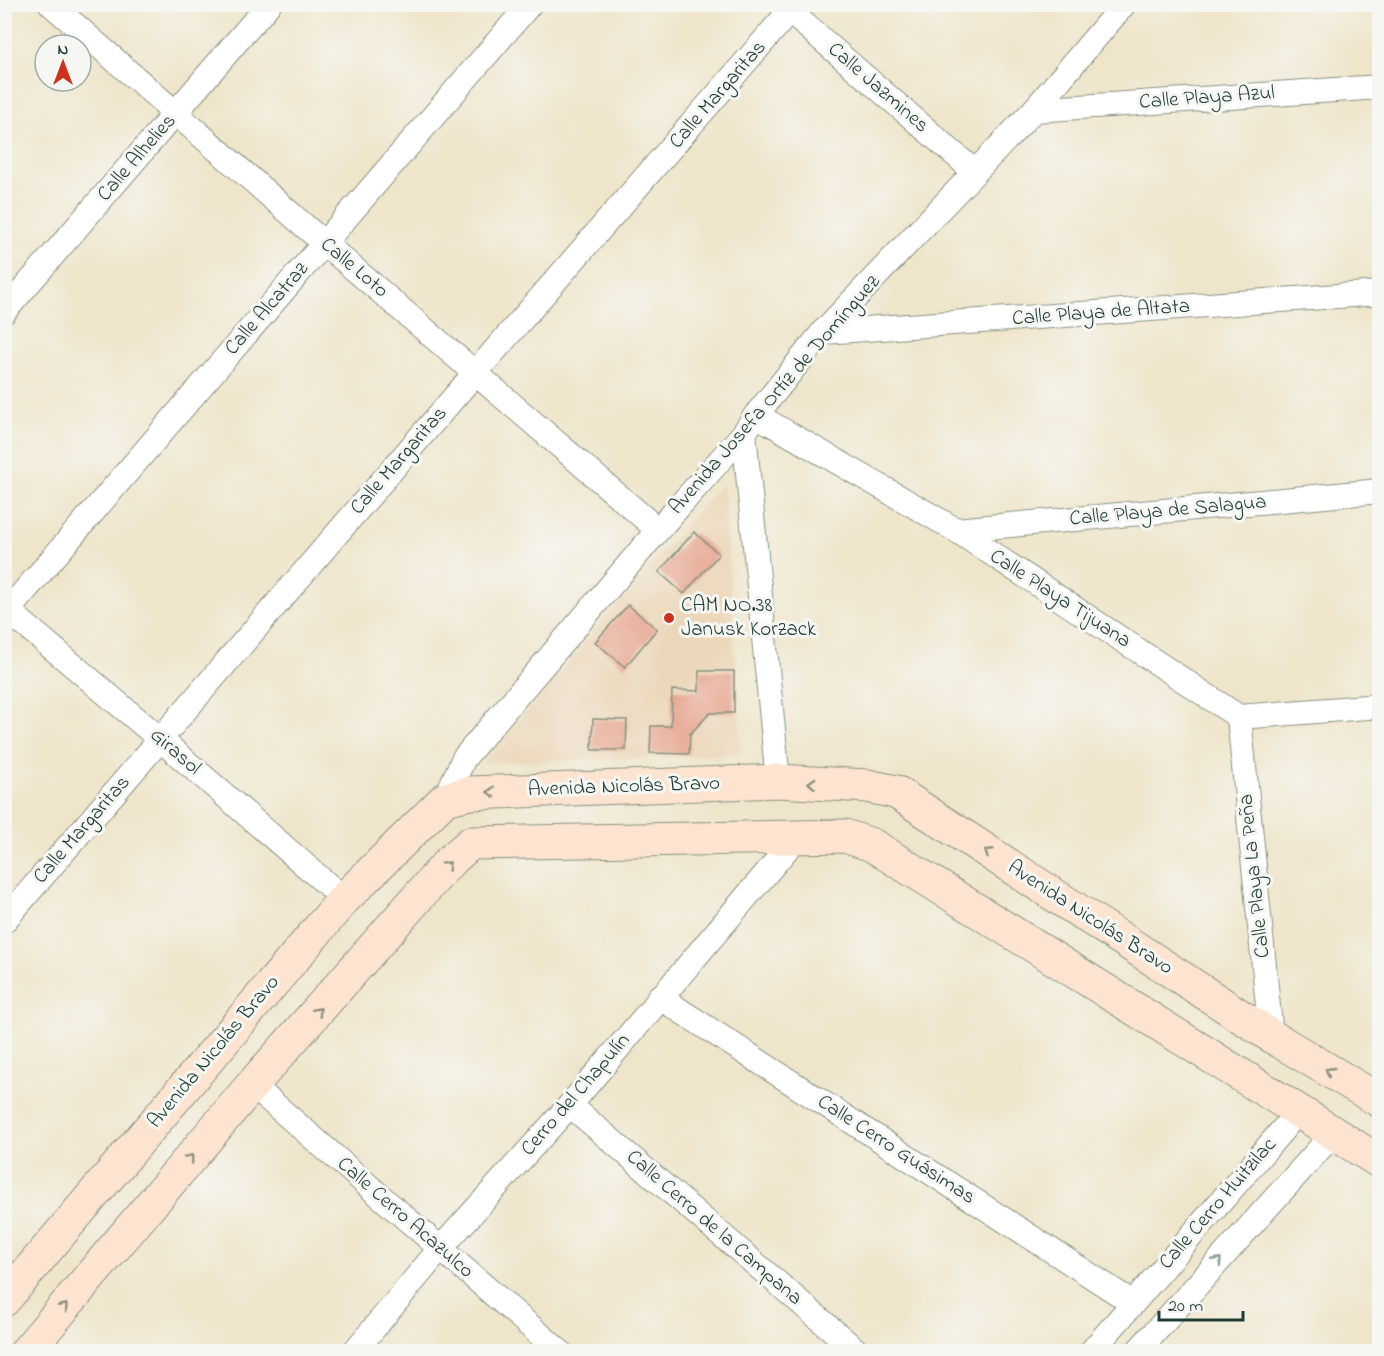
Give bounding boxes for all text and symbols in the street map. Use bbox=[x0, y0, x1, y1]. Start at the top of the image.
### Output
north arrow bbox=[33, 33, 93, 93]
street label: Calle Margaritas bbox=[662, 34, 775, 157]
street label: Calle Jazmines bbox=[821, 36, 935, 140]
text: N bbox=[58, 38, 69, 62]
street label: Calle Playa Azul bbox=[1138, 78, 1276, 120]
street label: Calle Alhelies bbox=[90, 107, 184, 209]
street label: Calle Loto bbox=[313, 230, 395, 306]
street label: Calle Alcatraz bbox=[218, 255, 316, 362]
street label: Avenida Josefa Ortíz de Domínguez bbox=[662, 268, 889, 523]
street label: Calle Playa de Altata bbox=[1011, 292, 1191, 336]
street label: Calle Margaritas bbox=[343, 400, 456, 523]
street label: Calle Playa de Salagua bbox=[1068, 487, 1268, 537]
street label: Calle Playa Tijuana bbox=[982, 542, 1137, 658]
place label: CAM NO.38 Janusk Korzack bbox=[681, 591, 817, 645]
marker: CAM NO.38 Janusk Korzack bbox=[662, 611, 676, 625]
street label: Girasol bbox=[143, 721, 207, 783]
street label: Calle Margaritas bbox=[26, 769, 139, 892]
street label: Avenida Nicolás Bravo bbox=[527, 769, 721, 805]
one-way arrow bbox=[807, 776, 816, 789]
one-way arrow bbox=[487, 786, 496, 798]
street label: Calle Playa La Peña bbox=[1231, 792, 1281, 960]
one-way arrow bbox=[984, 849, 995, 860]
street label: Avenida Nicolás Bravo bbox=[1001, 853, 1179, 983]
one-way arrow bbox=[440, 861, 451, 871]
street label: Avenida Nicolás Bravo bbox=[141, 969, 287, 1135]
one-way arrow bbox=[311, 1007, 322, 1017]
street label: Cerro del Chapulín bbox=[514, 1027, 638, 1163]
one-way arrow bbox=[1325, 1066, 1335, 1078]
street label: Calle Cerro Guásimas bbox=[811, 1088, 981, 1212]
street label: Calle Cerro Huitzilac bbox=[1152, 1131, 1284, 1277]
street label: Calle Cerro de la Campana bbox=[619, 1143, 809, 1313]
street label: Calle Cerro Acazulco bbox=[330, 1150, 480, 1286]
one-way arrow bbox=[183, 1154, 194, 1165]
one-way arrow bbox=[1211, 1257, 1222, 1268]
scale bar bbox=[1159, 1284, 1243, 1322]
text: 20 m bbox=[1168, 1294, 1203, 1320]
one-way arrow bbox=[57, 1303, 68, 1314]

